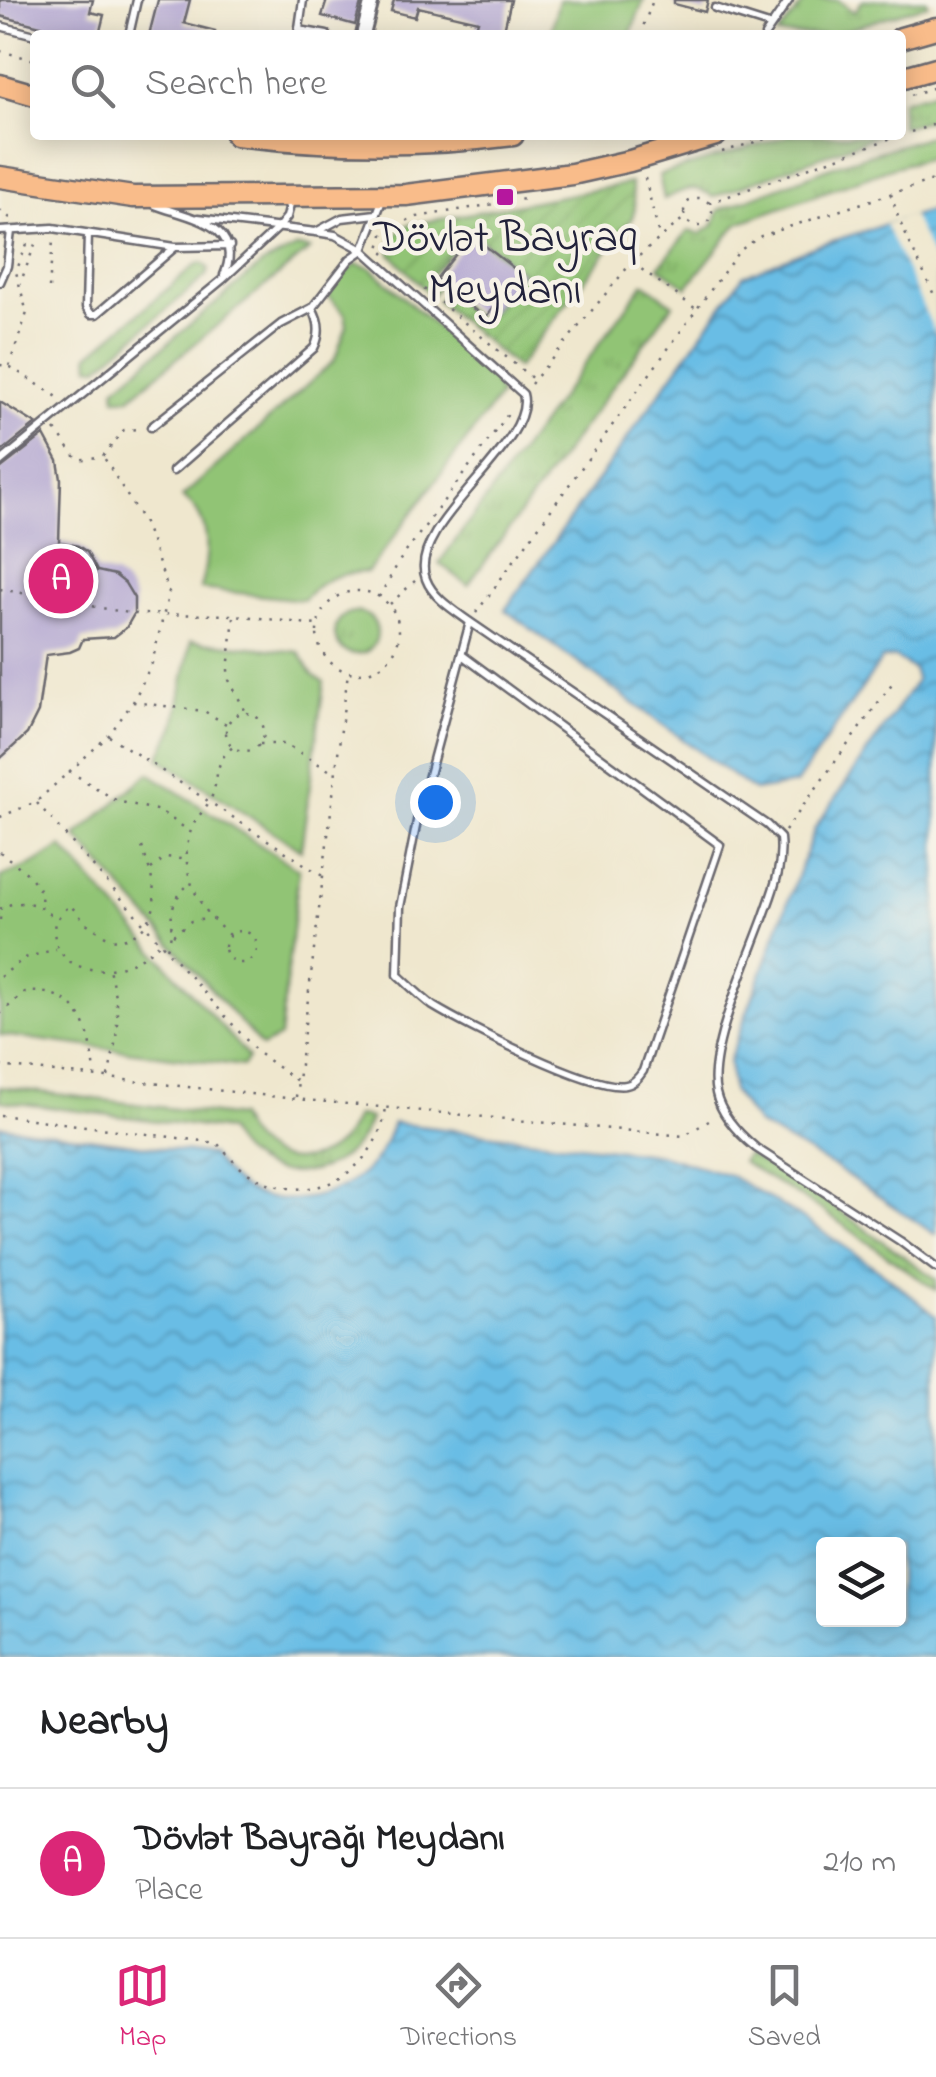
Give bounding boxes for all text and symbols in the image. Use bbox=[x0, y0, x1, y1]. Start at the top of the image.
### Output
search box bbox=[30, 30, 906, 140]
text: Search here bbox=[145, 57, 327, 113]
icon: search bbox=[65, 58, 120, 113]
marker: Dövlət Bayraq Meydanı bbox=[494, 186, 516, 208]
place label: Dövlət Bayraq Meydanı bbox=[372, 207, 637, 325]
pin: A bbox=[28, 544, 94, 618]
your location bbox=[410, 777, 461, 828]
map controls bbox=[816, 1537, 906, 1627]
button: layers bbox=[816, 1537, 906, 1627]
text: Nearby bbox=[40, 1692, 168, 1753]
text: Dövlət Bayrağı Meydanı bbox=[135, 1812, 505, 1868]
text: A bbox=[63, 1840, 82, 1887]
text: 210 m bbox=[823, 1840, 896, 1887]
text: Place bbox=[135, 1868, 203, 1915]
tab: Map bbox=[115, 1958, 170, 2059]
tab: Directions bbox=[401, 1958, 517, 2059]
tab: Saved bbox=[748, 1958, 821, 2059]

